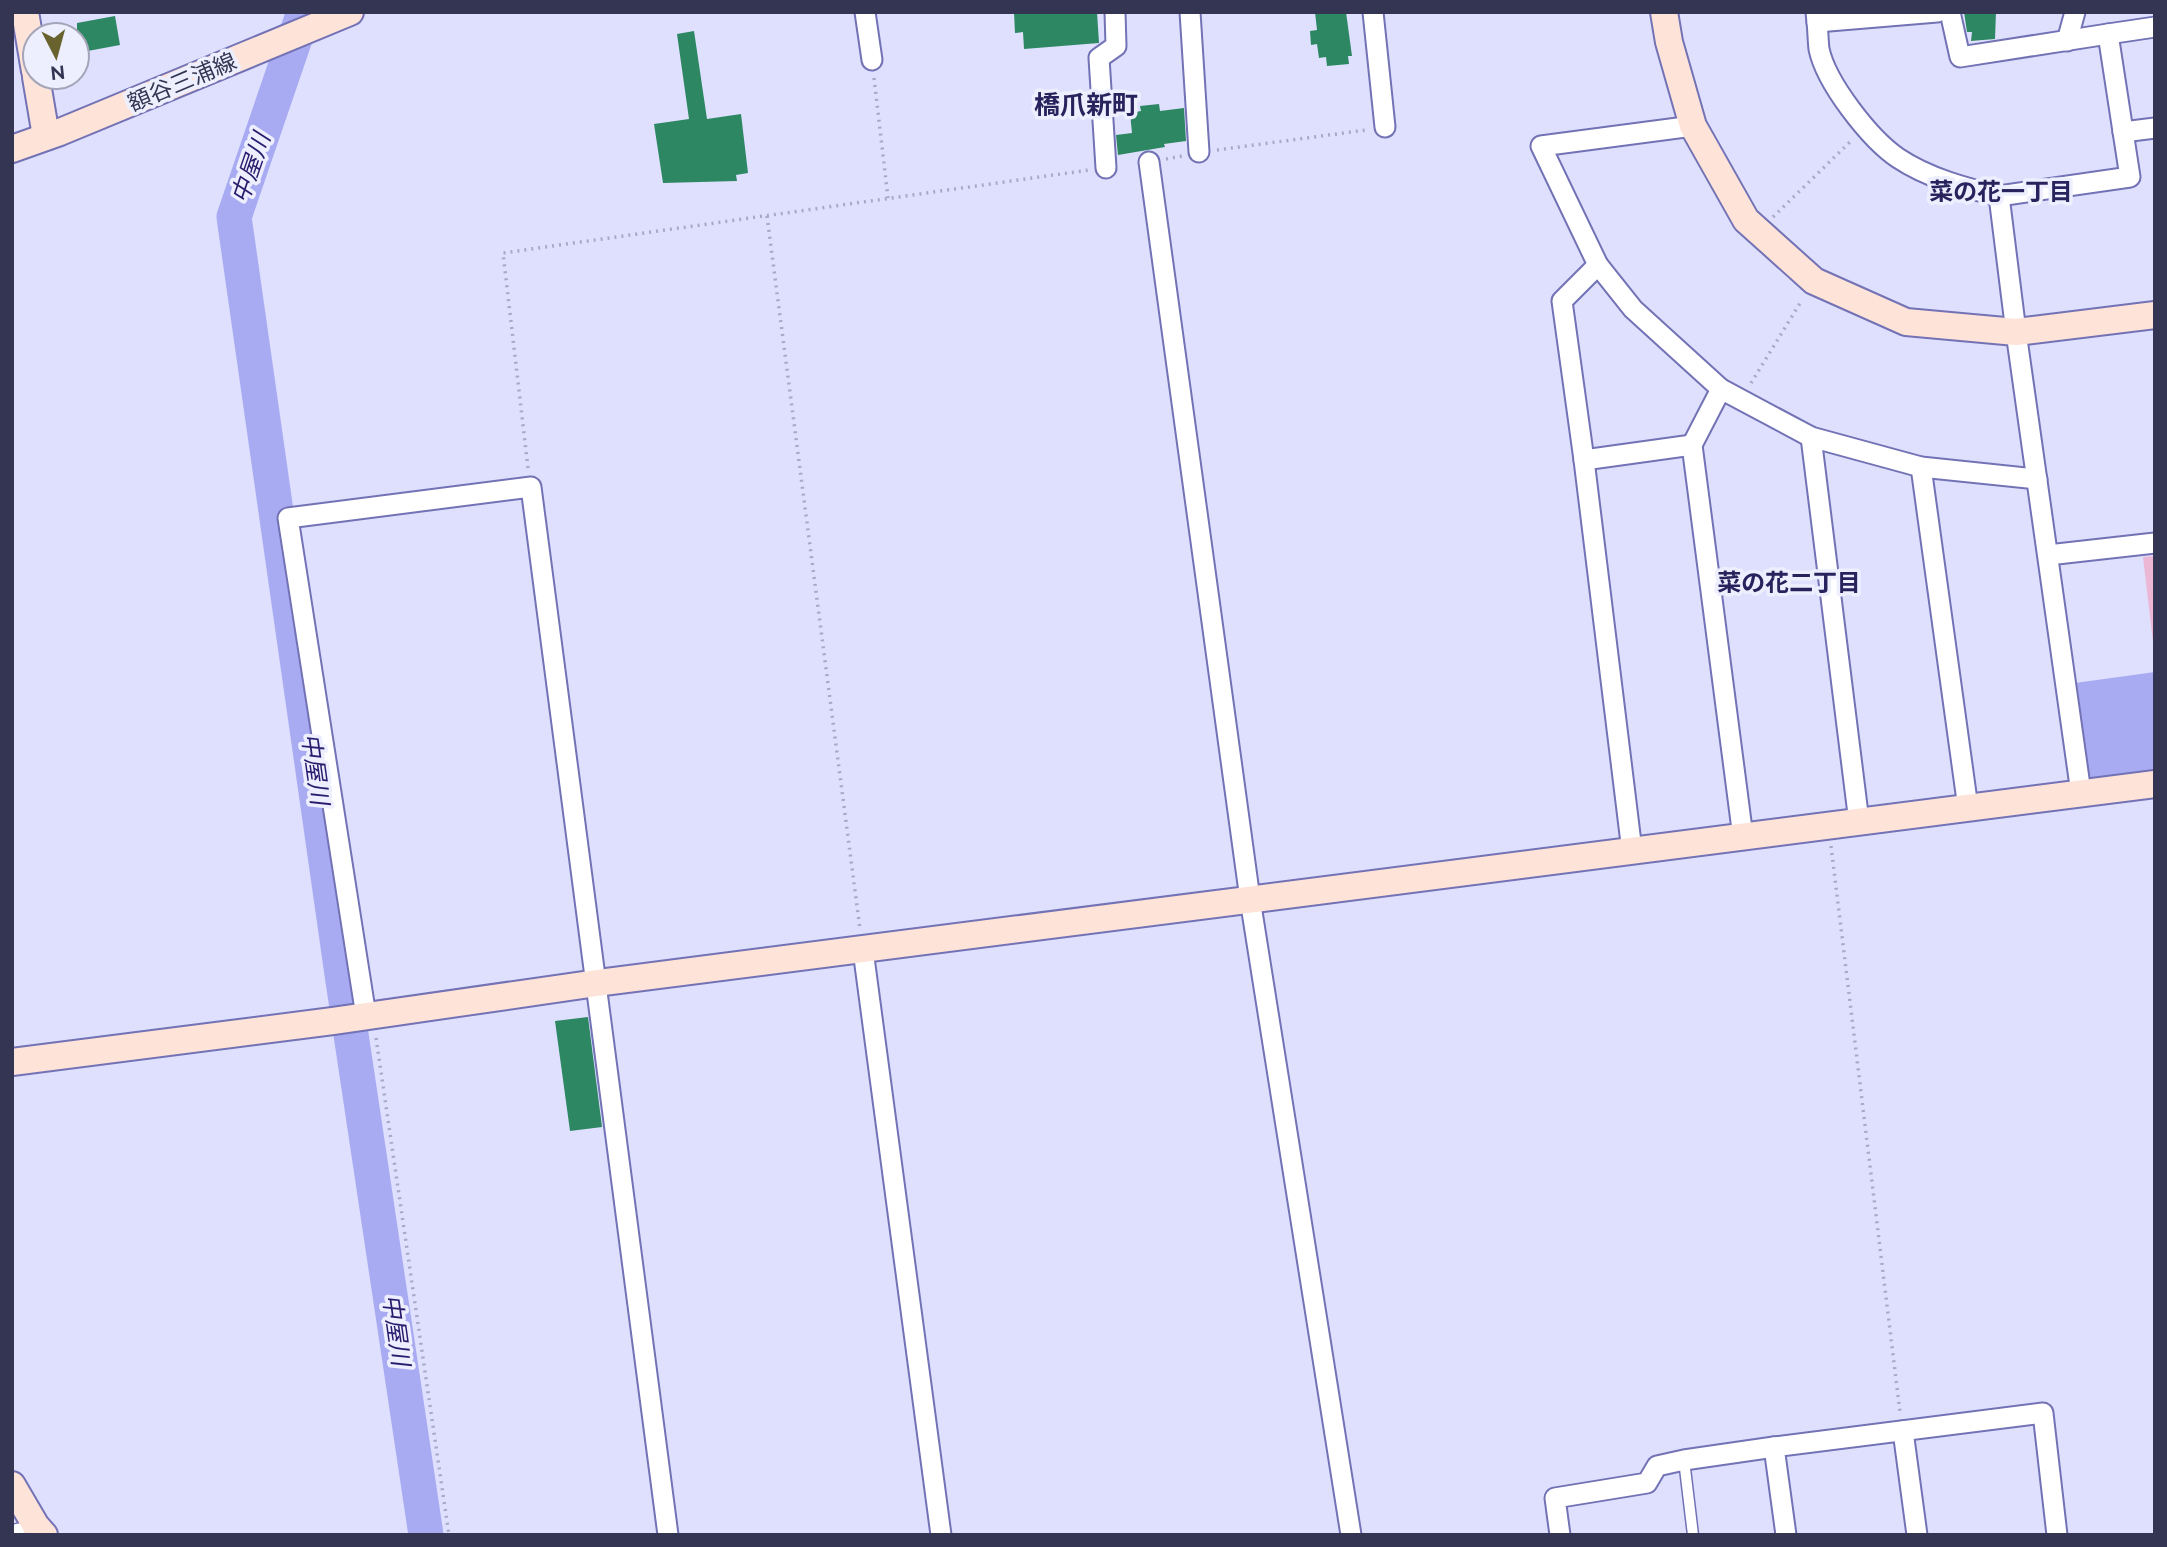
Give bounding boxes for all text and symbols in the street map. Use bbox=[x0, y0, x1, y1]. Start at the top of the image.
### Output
north arrow bbox=[21, 21, 91, 91]
street label: 額谷三浦線 bbox=[124, 47, 240, 116]
text: N bbox=[49, 61, 66, 85]
district label: 橋爪新町 bbox=[1034, 90, 1138, 120]
water label: 中屋川 bbox=[225, 126, 277, 207]
district label: 菜の花一丁目 bbox=[1929, 177, 2073, 206]
district label: 菜の花二丁目 bbox=[1717, 568, 1861, 597]
water label: 中屋川 bbox=[296, 731, 335, 810]
water label: 中屋川 bbox=[377, 1292, 416, 1371]

